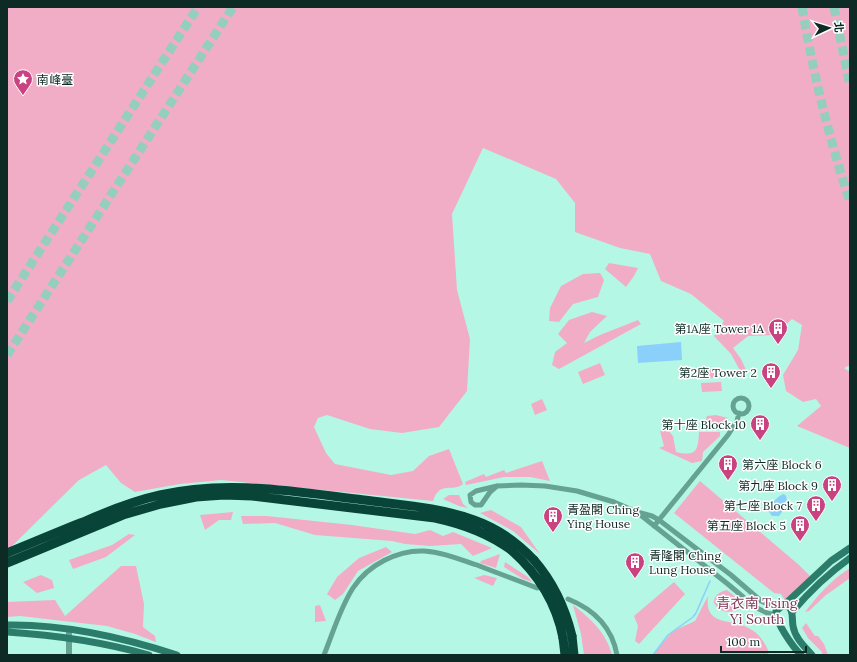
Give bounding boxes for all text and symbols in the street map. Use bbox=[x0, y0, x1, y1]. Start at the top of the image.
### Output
north arrow bbox=[809, 8, 849, 48]
text: 北 bbox=[832, 21, 846, 33]
place icon: 南峰臺 bbox=[12, 68, 34, 96]
place label: 南峰臺 bbox=[37, 72, 73, 87]
building icon: 第1A座 Tower 1A bbox=[767, 317, 789, 345]
place label: 第1A座 Tower 1A bbox=[675, 321, 764, 336]
building icon: 第2座 Tower 2 bbox=[760, 361, 782, 389]
place label: 第2座 Tower 2 bbox=[679, 365, 757, 380]
building icon: 第十座 Block 10 bbox=[749, 413, 771, 441]
place label: 第十座 Block 10 bbox=[661, 417, 746, 432]
building icon: 第六座 Block 6 bbox=[717, 453, 739, 481]
place label: 第六座 Block 6 bbox=[742, 457, 822, 472]
building icon: 第九座 Block 9 bbox=[821, 474, 843, 502]
place label: 第九座 Block 9 bbox=[738, 478, 818, 493]
building icon: 第七座 Block 7 bbox=[805, 494, 827, 522]
place label: 第七座 Block 7 bbox=[724, 498, 802, 513]
place label: 青盈閣 Ching Ying House bbox=[566, 502, 639, 531]
building icon: 青盈閣 Ching Ying House bbox=[542, 505, 564, 533]
building icon: 第五座 Block 5 bbox=[789, 514, 811, 542]
place label: 第五座 Block 5 bbox=[707, 518, 786, 533]
place label: 青隆閣 Ching Lung House bbox=[649, 548, 721, 577]
building icon: 青隆閣 Ching Lung House bbox=[624, 551, 646, 579]
district label: 青衣南 Tsing Yi South bbox=[717, 594, 798, 628]
scale bar bbox=[721, 628, 806, 654]
text: 100 m bbox=[727, 634, 760, 649]

